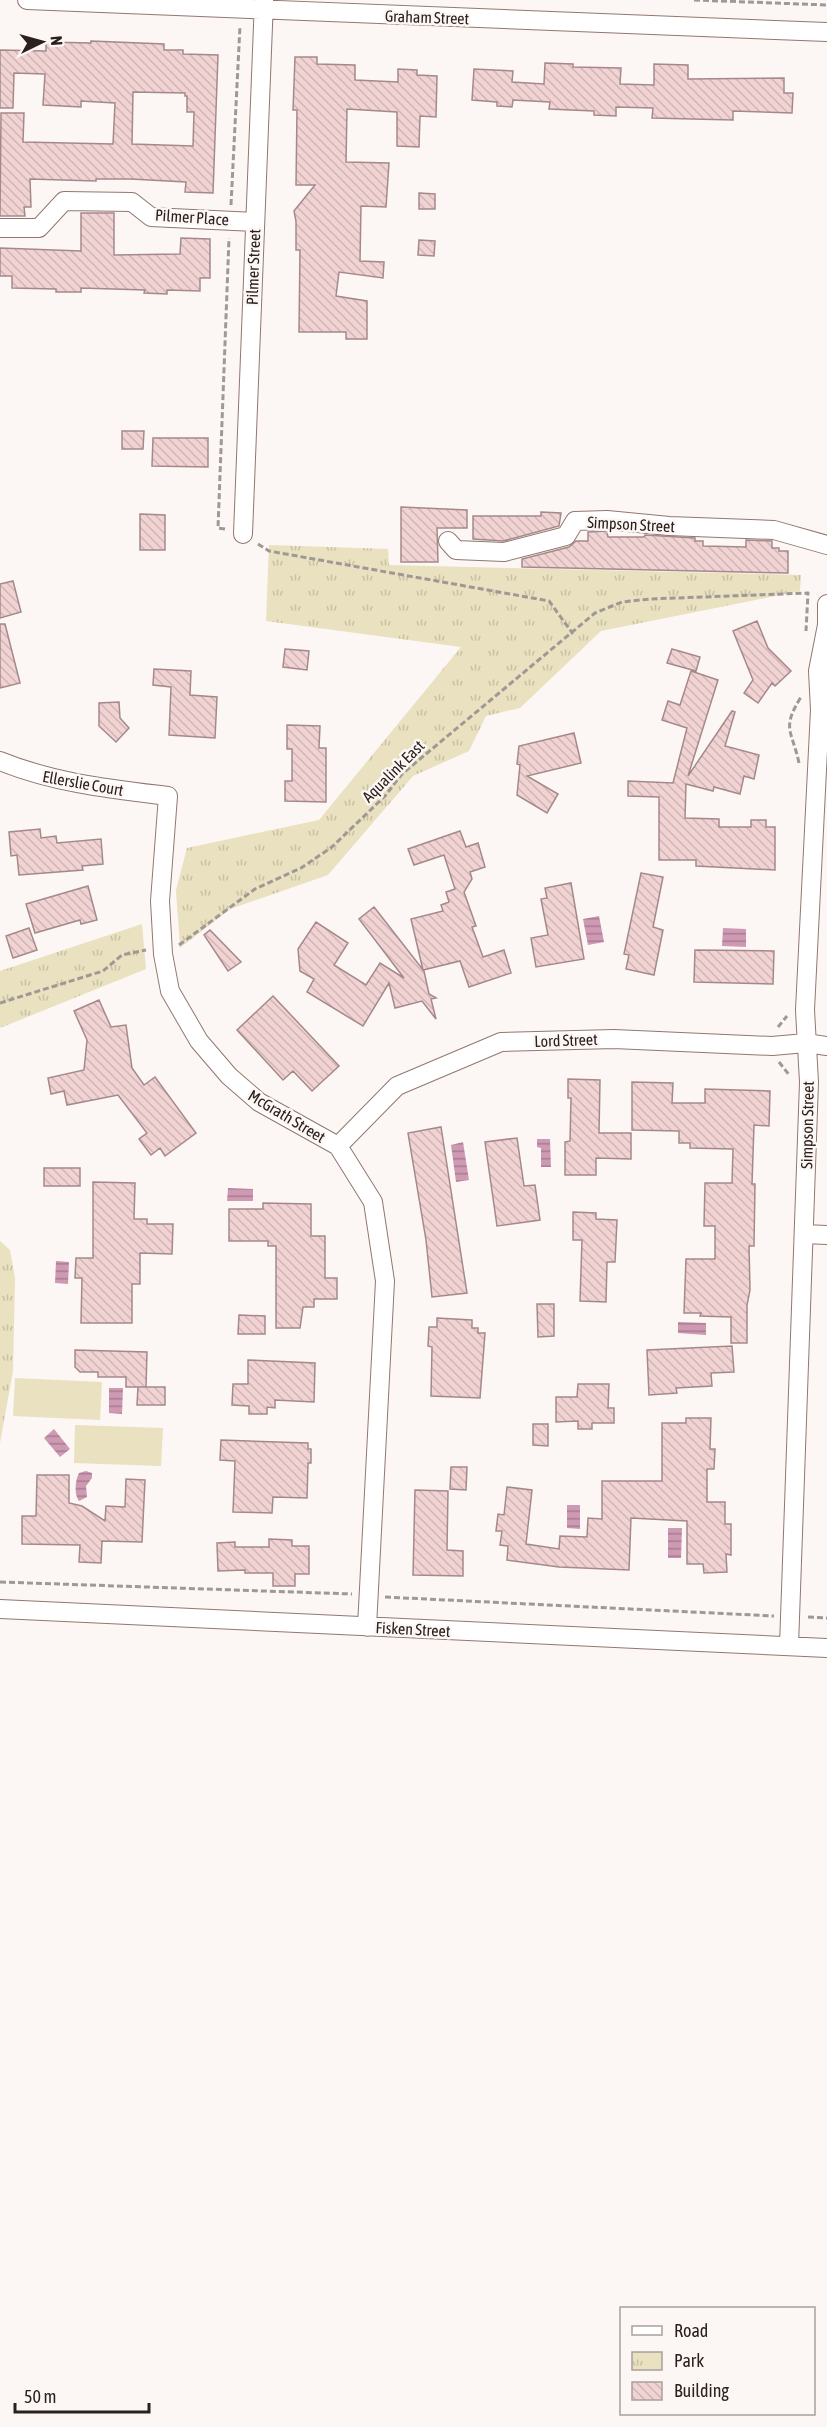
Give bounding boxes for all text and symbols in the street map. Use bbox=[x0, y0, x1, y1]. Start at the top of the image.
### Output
street label: Graham Street bbox=[385, 7, 470, 27]
north arrow bbox=[12, 12, 72, 72]
text: N bbox=[48, 35, 66, 46]
street label: Pilmer Place bbox=[155, 205, 229, 229]
street label: Pilmer Street bbox=[243, 228, 263, 305]
street label: Simpson Street bbox=[587, 513, 676, 536]
street label: Aqualink East bbox=[358, 736, 429, 806]
street label: Ellerslie Court bbox=[41, 767, 125, 799]
street label: Lord Street bbox=[534, 1030, 598, 1050]
street label: Simpson Street bbox=[797, 1081, 818, 1169]
street label: McGrath Street bbox=[245, 1086, 329, 1146]
street label: Fisken Street bbox=[375, 1618, 451, 1640]
legend bbox=[620, 2307, 815, 2415]
text: Road bbox=[674, 2320, 708, 2341]
text: Park bbox=[674, 2350, 704, 2371]
scale bar bbox=[15, 2376, 148, 2414]
text: Building bbox=[674, 2380, 729, 2401]
text: 50 m bbox=[24, 2386, 56, 2407]

